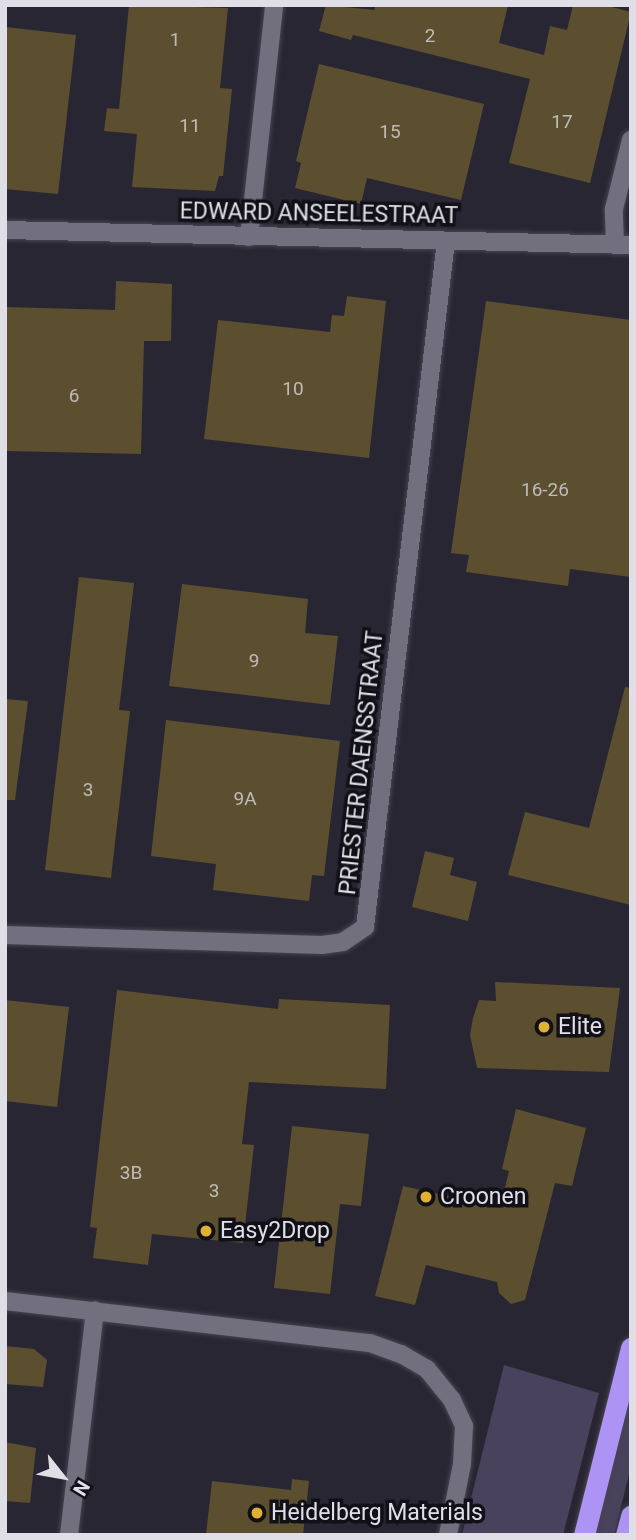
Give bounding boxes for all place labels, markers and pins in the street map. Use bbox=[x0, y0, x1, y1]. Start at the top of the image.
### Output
place label: Elite bbox=[558, 1013, 602, 1041]
marker: Elite bbox=[536, 1019, 552, 1035]
place label: Croonen bbox=[440, 1183, 526, 1211]
marker: Croonen bbox=[418, 1189, 434, 1205]
place label: Easy2Drop bbox=[220, 1217, 330, 1245]
marker: Easy2Drop bbox=[198, 1223, 214, 1239]
place label: Heidelberg Materials bbox=[271, 1499, 483, 1527]
marker: Heidelberg Materials bbox=[249, 1505, 265, 1521]

